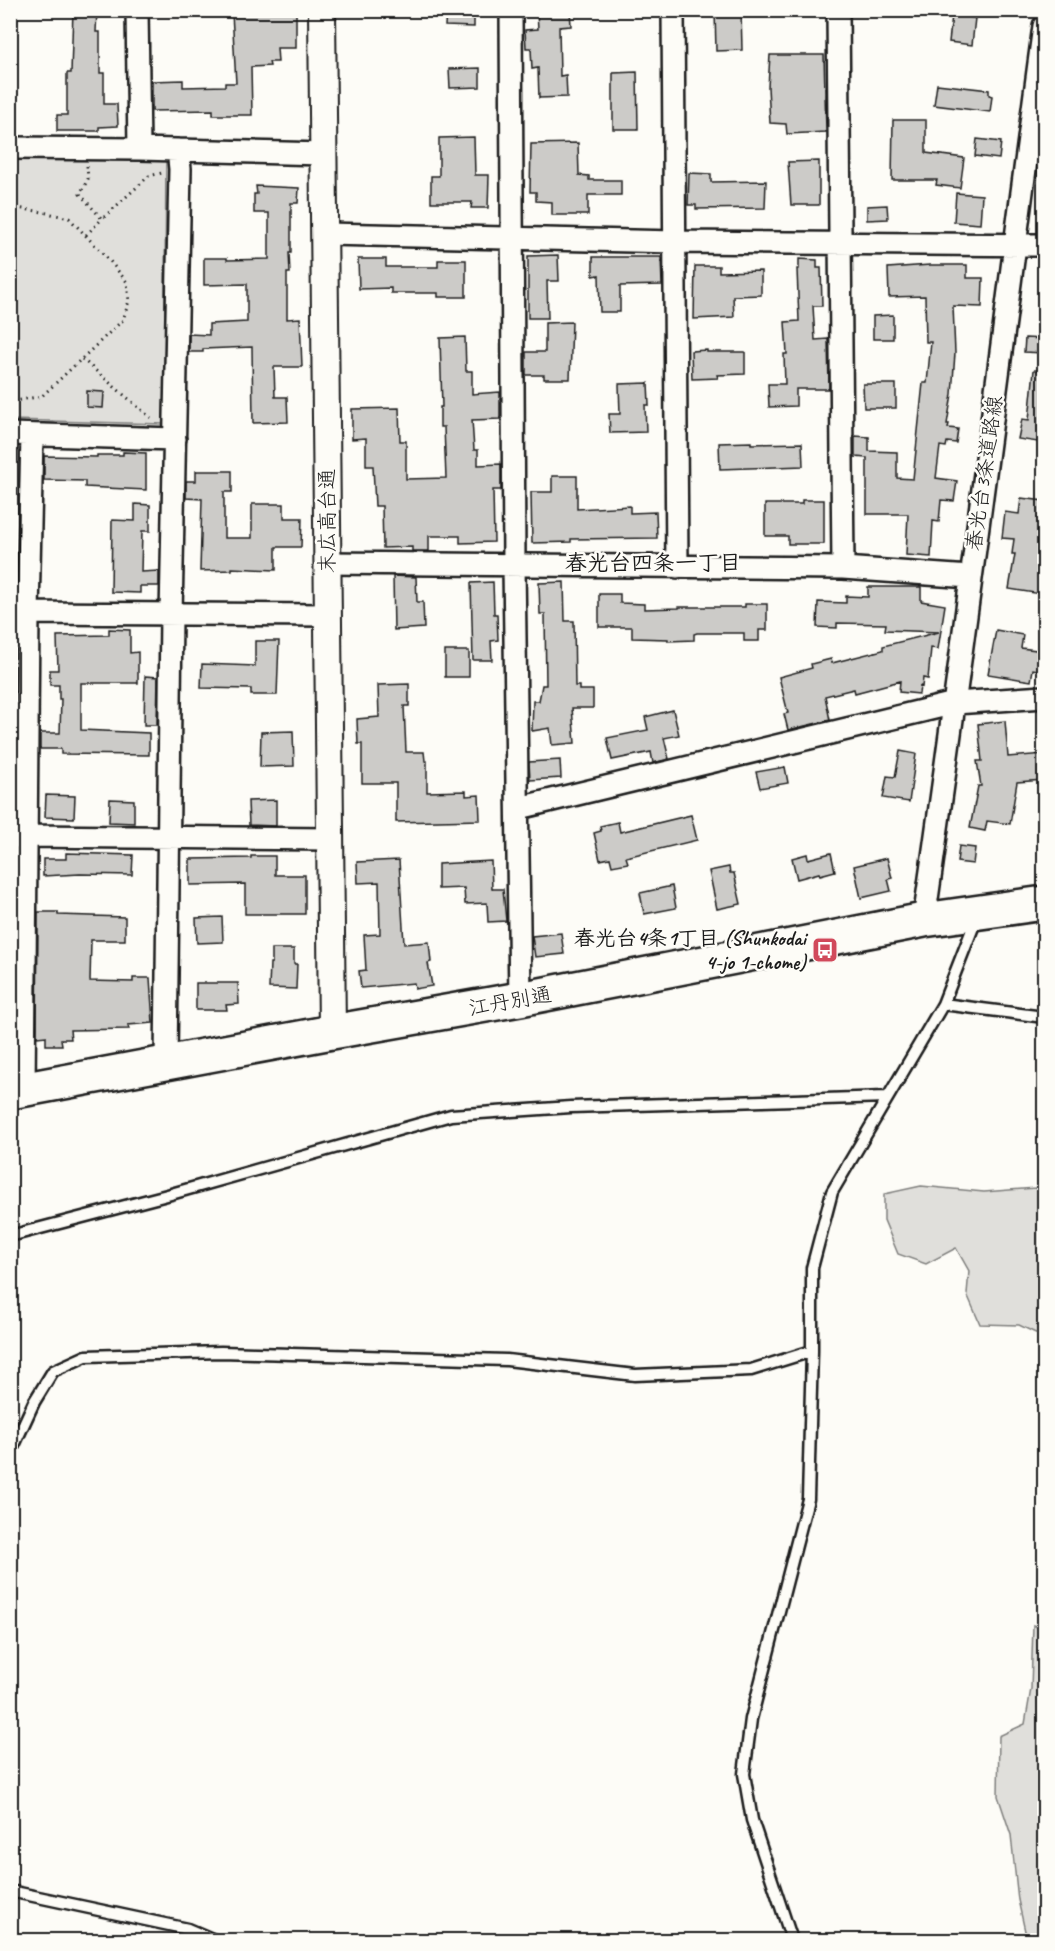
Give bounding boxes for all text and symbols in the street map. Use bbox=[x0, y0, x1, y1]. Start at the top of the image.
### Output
street label: 春光台3条道路線 bbox=[960, 394, 1008, 552]
street label: 末広高台通 bbox=[314, 469, 340, 574]
district label: 春光台四条一丁目 bbox=[565, 549, 741, 577]
place label: 春光台4条1丁目 (Shunkodai 4-jo 1-chome) bbox=[574, 925, 809, 975]
bus stop icon: 春光台4条1丁目 (Shunkodai 4-jo 1-chome) bbox=[810, 935, 840, 965]
street label: 江丹別通 bbox=[466, 981, 554, 1021]

